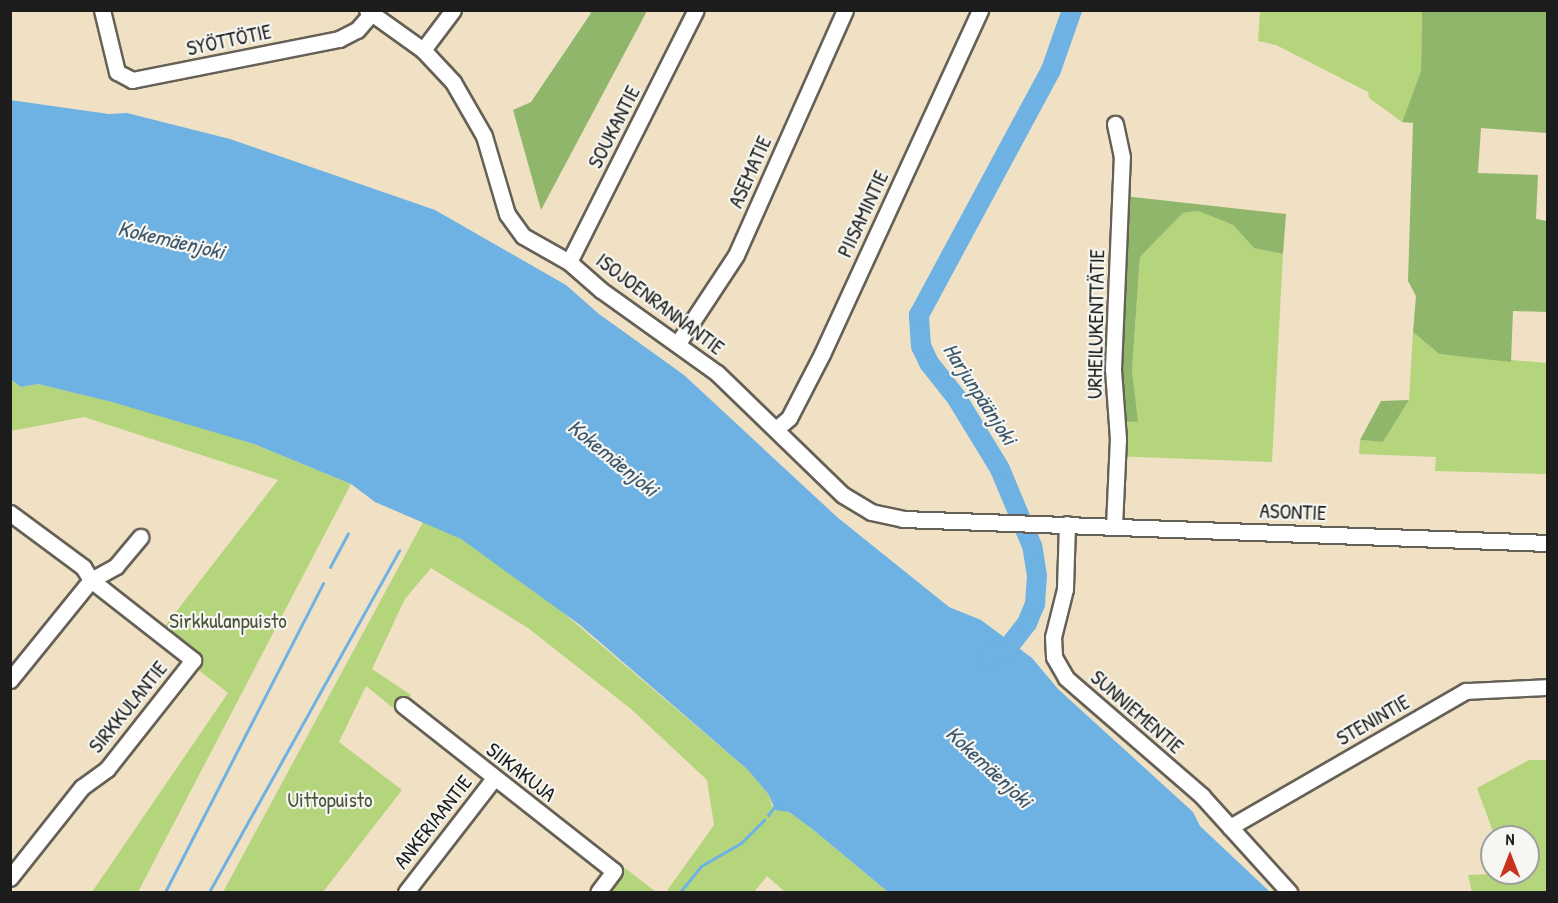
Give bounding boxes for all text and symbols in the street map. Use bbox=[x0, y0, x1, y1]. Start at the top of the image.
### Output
street label: SYÖTTÖTIE bbox=[184, 19, 274, 61]
street label: SOUKANTIE bbox=[582, 81, 646, 173]
street label: ASEMATIE bbox=[723, 132, 777, 212]
street label: PIISAMINTIE bbox=[832, 167, 894, 261]
water label: Kokemäenjoki bbox=[115, 215, 227, 265]
street label: ISOJOENRANNANTIE bbox=[591, 248, 729, 360]
street label: URHEILUKENTTÄTIE bbox=[1082, 249, 1110, 399]
water label: Harjunpäänjoki bbox=[937, 338, 1023, 450]
water label: Kokemäenjoki bbox=[562, 414, 664, 502]
street label: ASONTIE bbox=[1259, 498, 1327, 526]
park label: Sirkkulanpuisto bbox=[169, 608, 287, 634]
street label: SIRKKULANTIE bbox=[83, 656, 173, 758]
street label: SUNNIEMENTIE bbox=[1085, 665, 1189, 759]
street label: STENINTIE bbox=[1332, 689, 1414, 751]
water label: Kokemäenjoki bbox=[940, 720, 1038, 814]
street label: SIIKAKUJA bbox=[481, 737, 561, 807]
street label: ANKERIAANTIE bbox=[389, 770, 477, 874]
park label: Uittopuisto bbox=[287, 787, 373, 813]
north arrow bbox=[1480, 825, 1540, 885]
text: N bbox=[1506, 828, 1514, 850]

